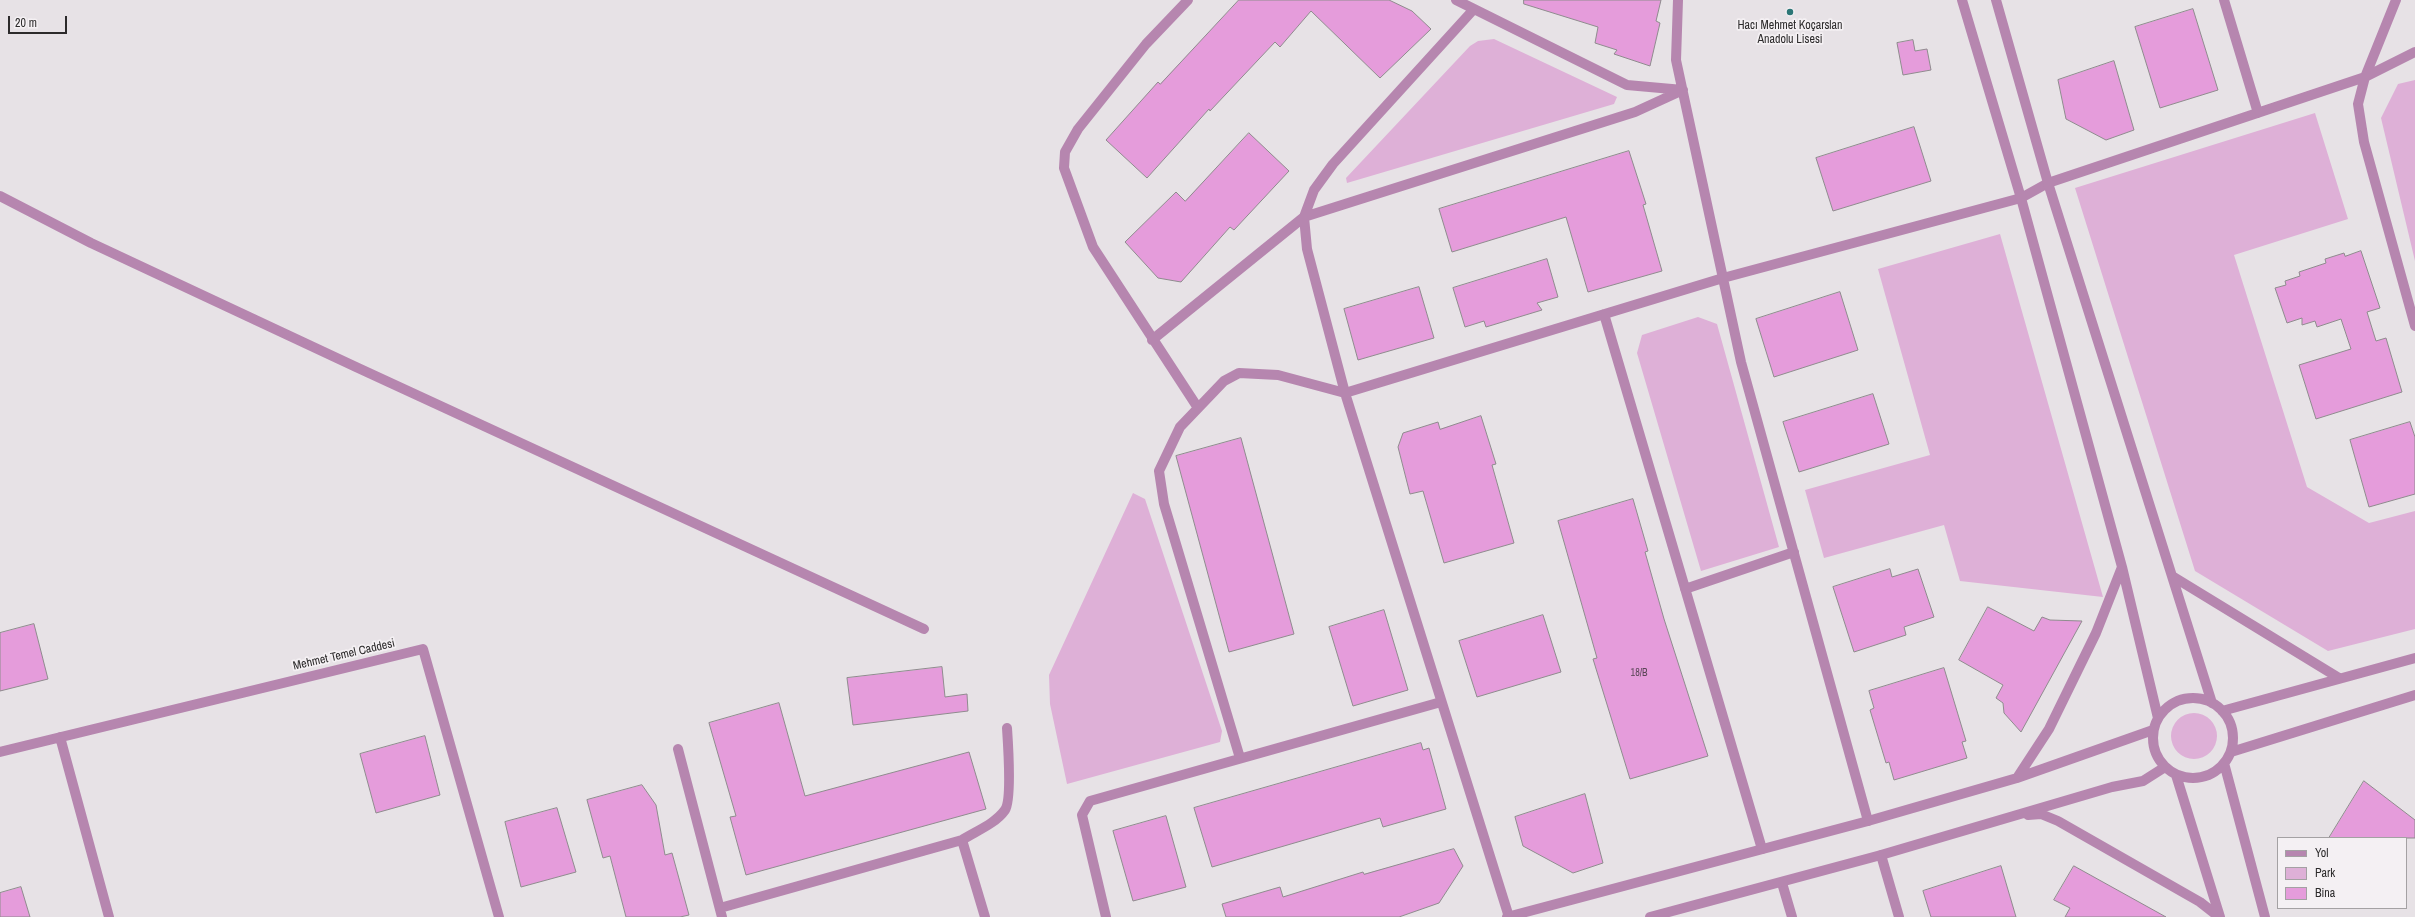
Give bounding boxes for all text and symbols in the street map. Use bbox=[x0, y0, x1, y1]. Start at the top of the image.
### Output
marker: Hacı Mehmet Koçarslan Anadolu Lisesi bbox=[1785, 7, 1795, 17]
scale bar bbox=[10, 8, 69, 34]
text: 20 m bbox=[15, 15, 37, 31]
place label: Hacı Mehmet Koçarslan Anadolu Lisesi bbox=[1738, 19, 1842, 47]
street label: Mehmet Temel Caddesi bbox=[292, 636, 396, 674]
house number: 18/B bbox=[1631, 667, 1647, 679]
legend bbox=[2277, 837, 2407, 909]
text: Yol bbox=[2315, 845, 2328, 861]
text: Park bbox=[2315, 865, 2335, 881]
text: Bina bbox=[2315, 885, 2335, 901]

